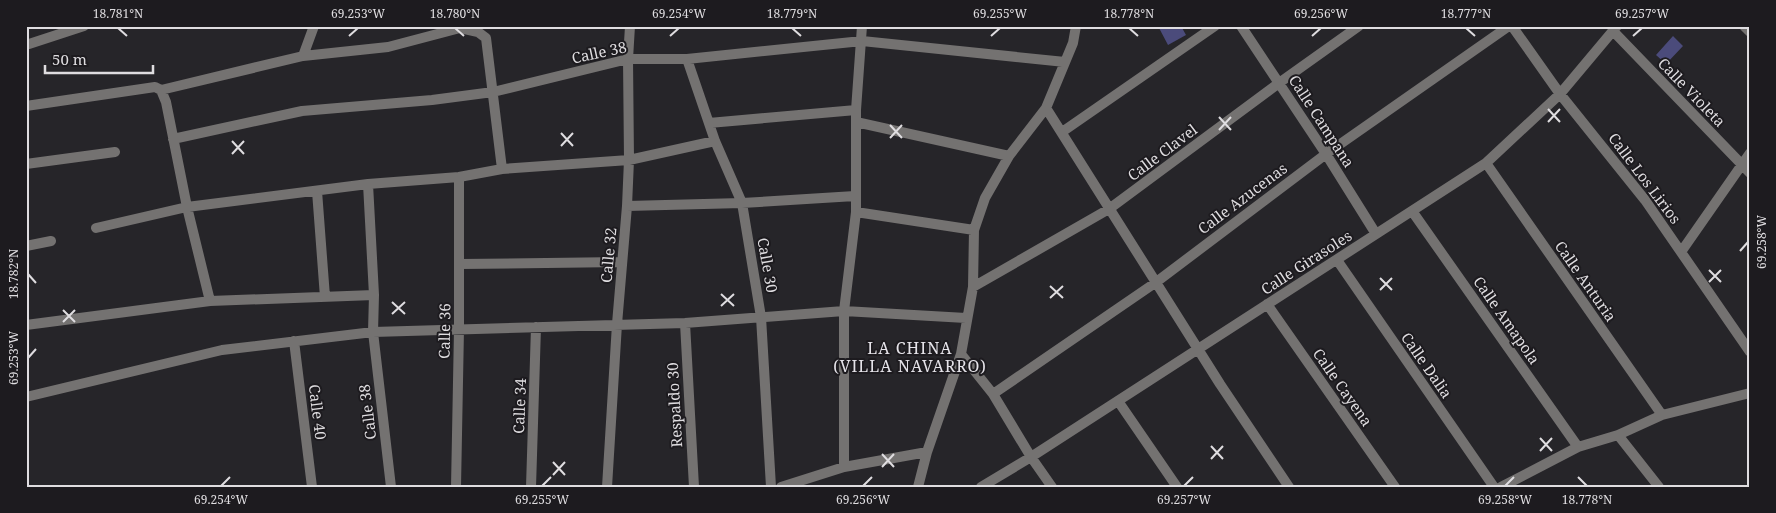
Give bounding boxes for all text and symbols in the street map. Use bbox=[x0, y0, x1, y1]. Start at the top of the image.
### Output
text: 18.781°N bbox=[93, 5, 143, 22]
text: 69.253°W bbox=[331, 5, 385, 22]
text: 18.780°N bbox=[430, 5, 480, 22]
text: 69.254°W bbox=[652, 5, 706, 22]
text: 18.779°N bbox=[767, 5, 817, 22]
text: 69.255°W bbox=[973, 5, 1027, 22]
text: 18.778°N bbox=[1104, 5, 1154, 22]
text: 69.256°W bbox=[1294, 5, 1348, 22]
text: 18.777°N bbox=[1441, 5, 1491, 22]
text: 69.257°W bbox=[1615, 5, 1669, 22]
street label: Calle 38 bbox=[570, 36, 628, 68]
scale bar bbox=[45, 42, 152, 74]
text: 50 m bbox=[52, 49, 87, 69]
street label: Calle Violeta bbox=[1654, 53, 1730, 131]
street label: Calle Campana bbox=[1285, 71, 1359, 171]
street label: Calle Clavel bbox=[1123, 119, 1201, 185]
street label: Calle Los Lirios bbox=[1604, 128, 1686, 228]
street label: Calle Azucenas bbox=[1193, 158, 1291, 238]
text: 69.258°W bbox=[1753, 215, 1770, 269]
street label: Calle Girasoles bbox=[1257, 225, 1355, 299]
street label: Calle 32 bbox=[596, 226, 620, 284]
street label: Calle 30 bbox=[753, 236, 783, 294]
street label: Calle Anturia bbox=[1551, 237, 1621, 325]
text: 18.782°N bbox=[5, 249, 22, 299]
street label: Calle Amapola bbox=[1469, 272, 1545, 368]
street label: Calle 36 bbox=[434, 303, 454, 359]
street label: Calle Dalia bbox=[1397, 328, 1457, 402]
text: 69.253°W bbox=[5, 331, 22, 385]
district label: LA CHINA (VILLA NAVARRO) bbox=[833, 337, 987, 377]
street label: Calle Cayena bbox=[1309, 344, 1377, 430]
street label: Respaldo 30 bbox=[662, 362, 686, 448]
street label: Calle 34 bbox=[508, 377, 530, 434]
street label: Calle 40 bbox=[305, 383, 331, 441]
street label: Calle 38 bbox=[354, 383, 380, 441]
text: 69.254°W bbox=[194, 491, 248, 508]
text: 69.255°W bbox=[515, 491, 569, 508]
text: 69.256°W bbox=[836, 491, 890, 508]
text: 69.257°W bbox=[1157, 491, 1211, 508]
text: 69.258°W bbox=[1478, 491, 1532, 508]
text: 18.778°N bbox=[1562, 491, 1612, 508]

